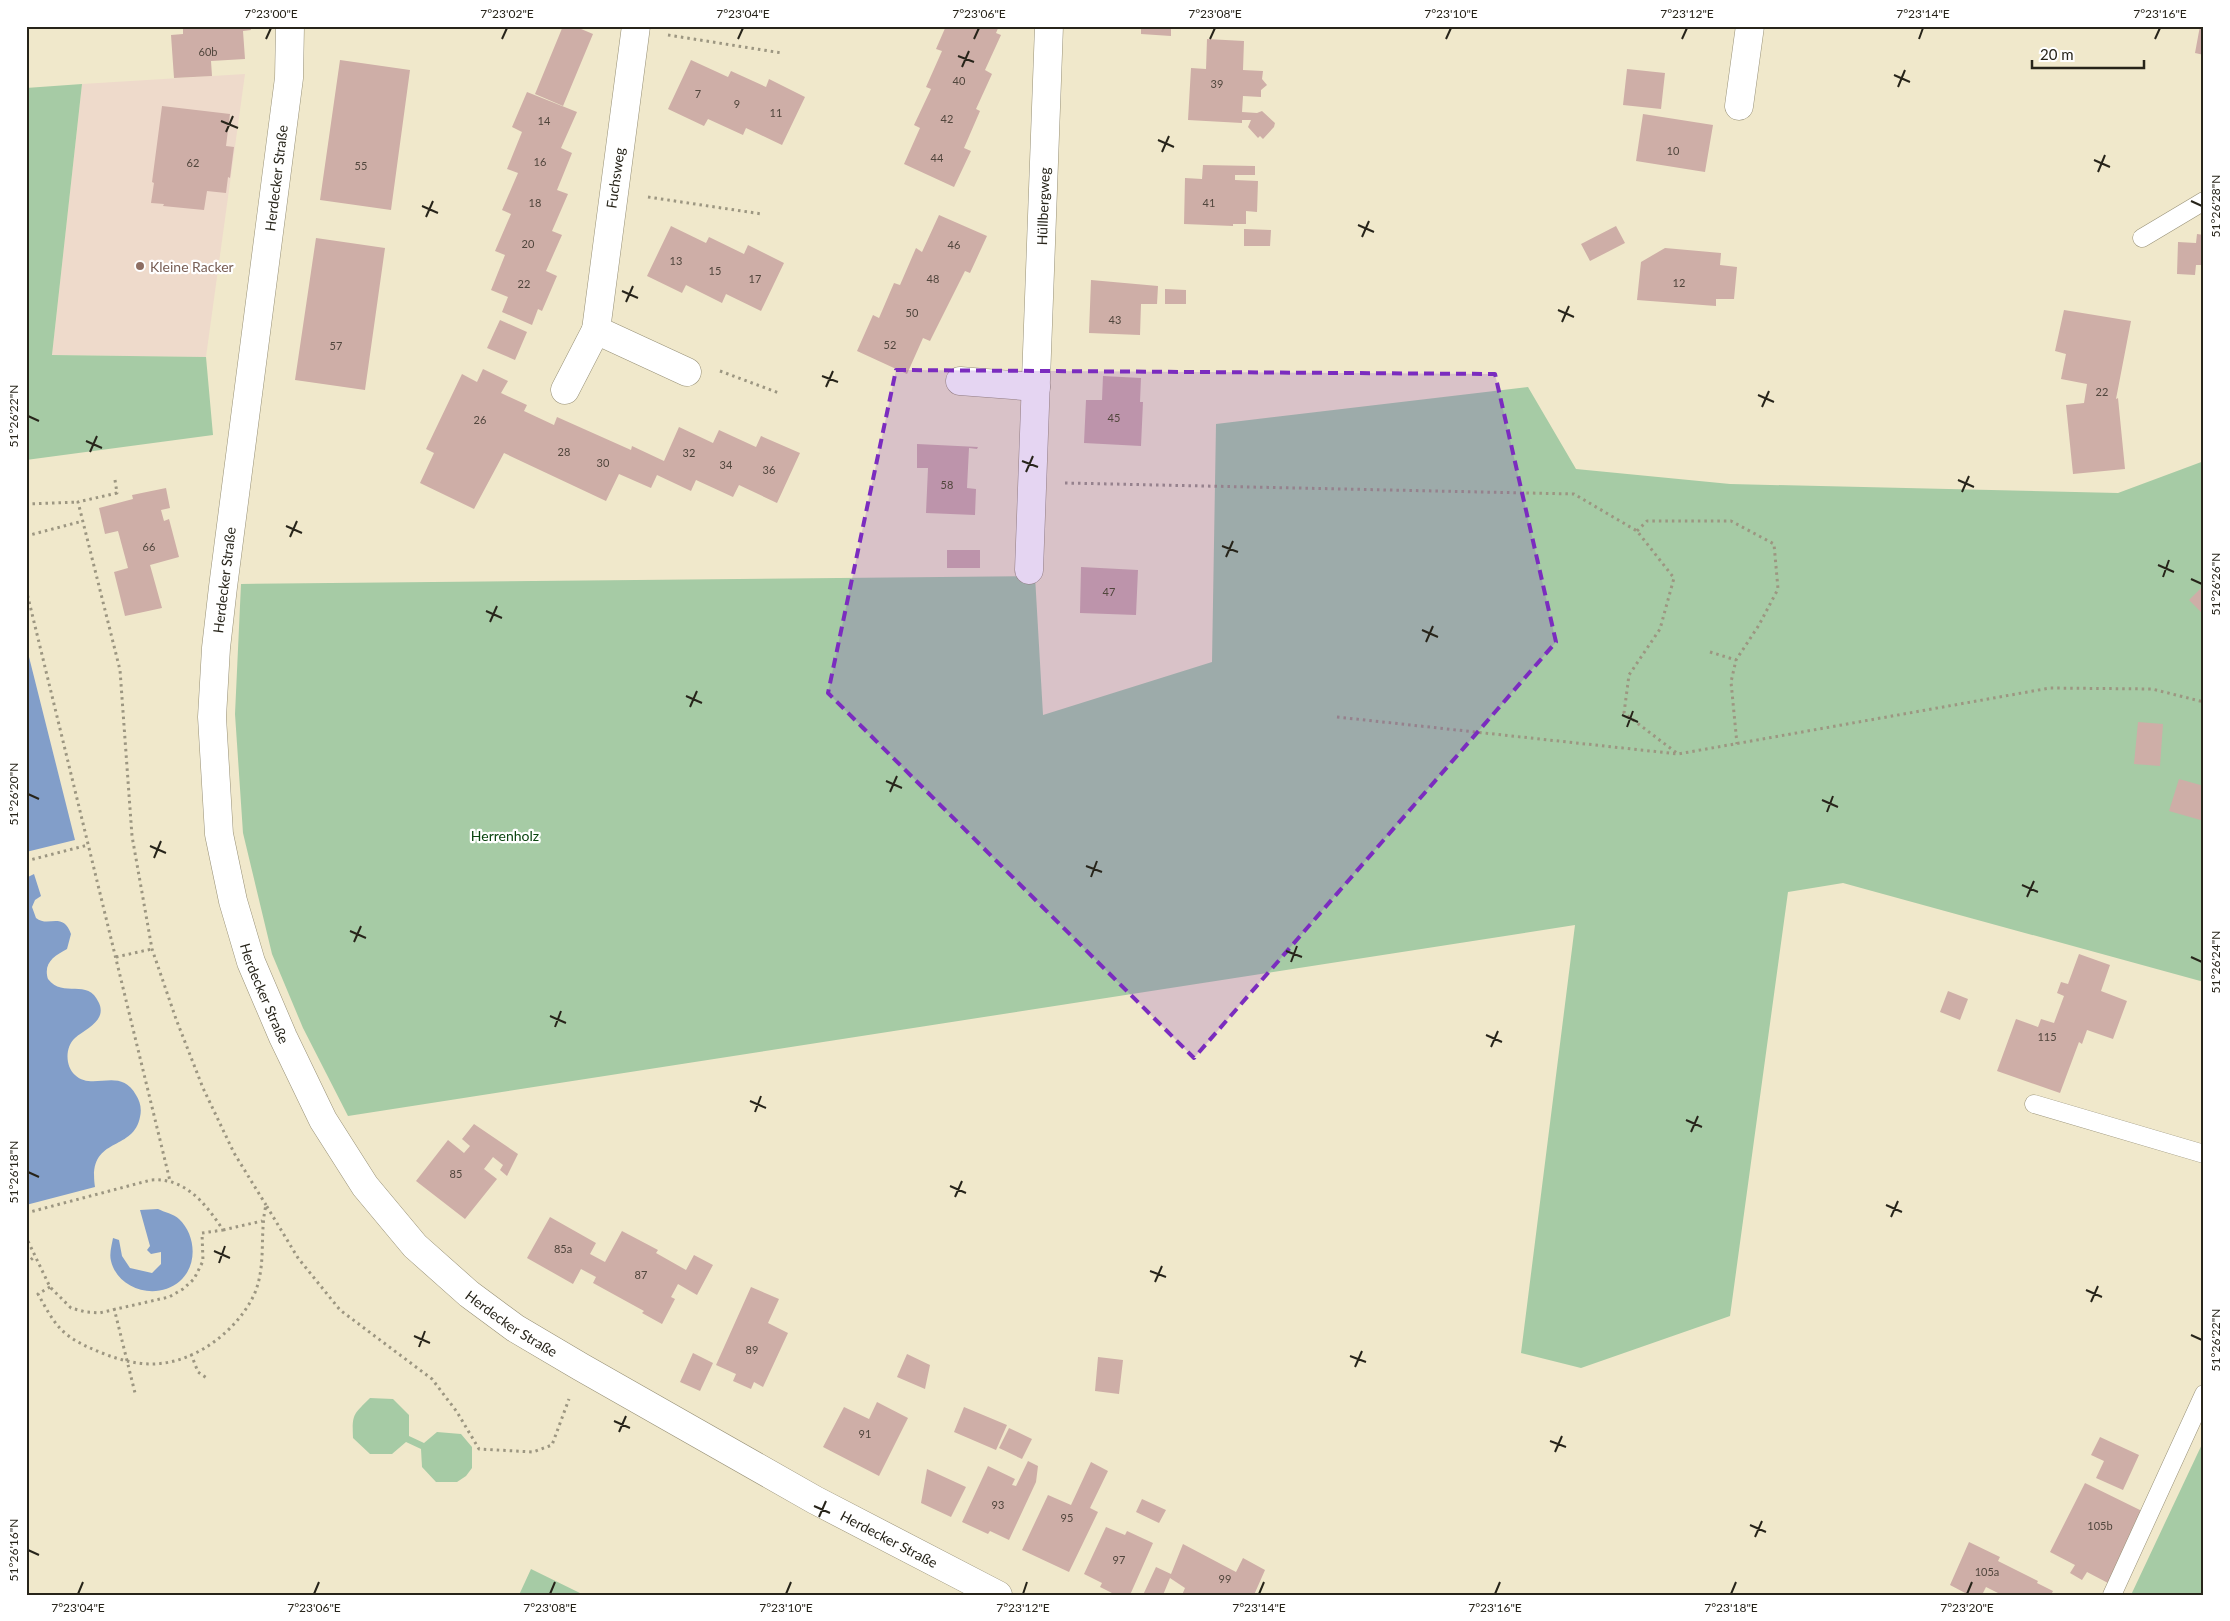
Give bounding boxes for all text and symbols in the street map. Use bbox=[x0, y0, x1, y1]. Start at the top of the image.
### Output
text: 7°23'00"E bbox=[244, 6, 298, 21]
text: 7°23'02"E bbox=[480, 6, 534, 21]
text: 7°23'04"E bbox=[716, 6, 770, 21]
text: 7°23'06"E bbox=[952, 6, 1006, 21]
text: 7°23'08"E bbox=[1188, 6, 1242, 21]
text: 7°23'10"E bbox=[1424, 6, 1478, 21]
text: 7°23'12"E bbox=[1660, 6, 1714, 21]
text: 7°23'14"E bbox=[1896, 6, 1950, 21]
text: 7°23'16"E bbox=[2133, 6, 2187, 21]
scale bar bbox=[2032, 38, 2145, 70]
house number: 60b bbox=[199, 45, 217, 58]
text: 20 m bbox=[2040, 45, 2074, 63]
house number: 40 bbox=[953, 74, 966, 87]
house number: 39 bbox=[1211, 77, 1223, 90]
house number: 7 bbox=[695, 87, 701, 100]
house number: 9 bbox=[734, 97, 740, 110]
house number: 11 bbox=[770, 106, 782, 119]
house number: 42 bbox=[941, 112, 953, 125]
house number: 14 bbox=[538, 114, 551, 127]
street label: Herdecker Straße bbox=[261, 124, 291, 232]
house number: 10 bbox=[1667, 144, 1680, 157]
street label: Fuchsweg bbox=[602, 146, 628, 210]
house number: 44 bbox=[931, 151, 944, 164]
house number: 16 bbox=[534, 155, 546, 168]
house number: 62 bbox=[187, 156, 199, 169]
house number: 55 bbox=[355, 159, 367, 172]
street label: Hüllbergweg bbox=[1032, 167, 1052, 246]
text: 51°26'28"N bbox=[2208, 175, 2223, 237]
house number: 18 bbox=[529, 196, 541, 209]
house number: 41 bbox=[1203, 196, 1215, 209]
house number: 20 bbox=[522, 237, 535, 250]
house number: 46 bbox=[948, 238, 960, 251]
house number: 13 bbox=[670, 254, 682, 267]
place label: Kleine Racker bbox=[150, 258, 234, 275]
marker: Kleine Racker bbox=[134, 260, 146, 272]
house number: 15 bbox=[709, 264, 721, 277]
house number: 17 bbox=[749, 272, 761, 285]
house number: 48 bbox=[927, 272, 939, 285]
house number: 12 bbox=[1673, 276, 1685, 289]
house number: 22 bbox=[518, 277, 530, 290]
house number: 50 bbox=[906, 306, 919, 319]
house number: 43 bbox=[1109, 313, 1121, 326]
house number: 52 bbox=[884, 338, 896, 351]
house number: 57 bbox=[330, 339, 342, 352]
text: 51°26'22"N bbox=[6, 385, 21, 447]
house number: 22 bbox=[2096, 385, 2108, 398]
house number: 45 bbox=[1108, 411, 1120, 424]
house number: 26 bbox=[474, 413, 486, 426]
house number: 28 bbox=[558, 445, 570, 458]
house number: 32 bbox=[683, 446, 695, 459]
house number: 30 bbox=[597, 456, 610, 469]
house number: 34 bbox=[720, 458, 733, 471]
house number: 36 bbox=[763, 463, 775, 476]
house number: 58 bbox=[941, 478, 953, 491]
street label: Herdecker Straße bbox=[209, 526, 239, 634]
house number: 66 bbox=[143, 540, 155, 553]
text: 51°26'26"N bbox=[2208, 553, 2223, 615]
house number: 47 bbox=[1103, 585, 1115, 598]
text: 51°26'20"N bbox=[6, 763, 21, 825]
park label: Herrenholz bbox=[471, 827, 539, 844]
text: 51°26'24"N bbox=[2208, 931, 2223, 993]
street label: Herdecker Straße bbox=[237, 941, 293, 1046]
house number: 115 bbox=[2037, 1030, 2057, 1043]
text: 51°26'18"N bbox=[6, 1141, 21, 1203]
house number: 85 bbox=[450, 1167, 462, 1180]
house number: 85a bbox=[554, 1242, 572, 1255]
house number: 87 bbox=[635, 1268, 647, 1281]
street label: Herdecker Straße bbox=[463, 1286, 561, 1360]
text: 51°26'22"N bbox=[2208, 1309, 2223, 1371]
house number: 89 bbox=[746, 1343, 758, 1356]
house number: 91 bbox=[859, 1427, 871, 1440]
house number: 93 bbox=[992, 1498, 1004, 1511]
street label: Herdecker Straße bbox=[838, 1506, 941, 1571]
house number: 95 bbox=[1061, 1511, 1073, 1524]
text: 51°26'16"N bbox=[6, 1519, 21, 1581]
house number: 105b bbox=[2087, 1519, 2113, 1532]
house number: 97 bbox=[1113, 1553, 1125, 1566]
house number: 105a bbox=[1975, 1565, 1999, 1578]
house number: 99 bbox=[1219, 1572, 1231, 1585]
text: 7°23'04"E bbox=[51, 1600, 105, 1615]
text: 7°23'06"E bbox=[287, 1600, 341, 1615]
text: 7°23'08"E bbox=[523, 1600, 577, 1615]
text: 7°23'10"E bbox=[759, 1600, 813, 1615]
text: 7°23'12"E bbox=[996, 1600, 1050, 1615]
text: 7°23'14"E bbox=[1232, 1600, 1286, 1615]
text: 7°23'16"E bbox=[1468, 1600, 1522, 1615]
text: 7°23'18"E bbox=[1704, 1600, 1758, 1615]
text: 7°23'20"E bbox=[1940, 1600, 1994, 1615]

